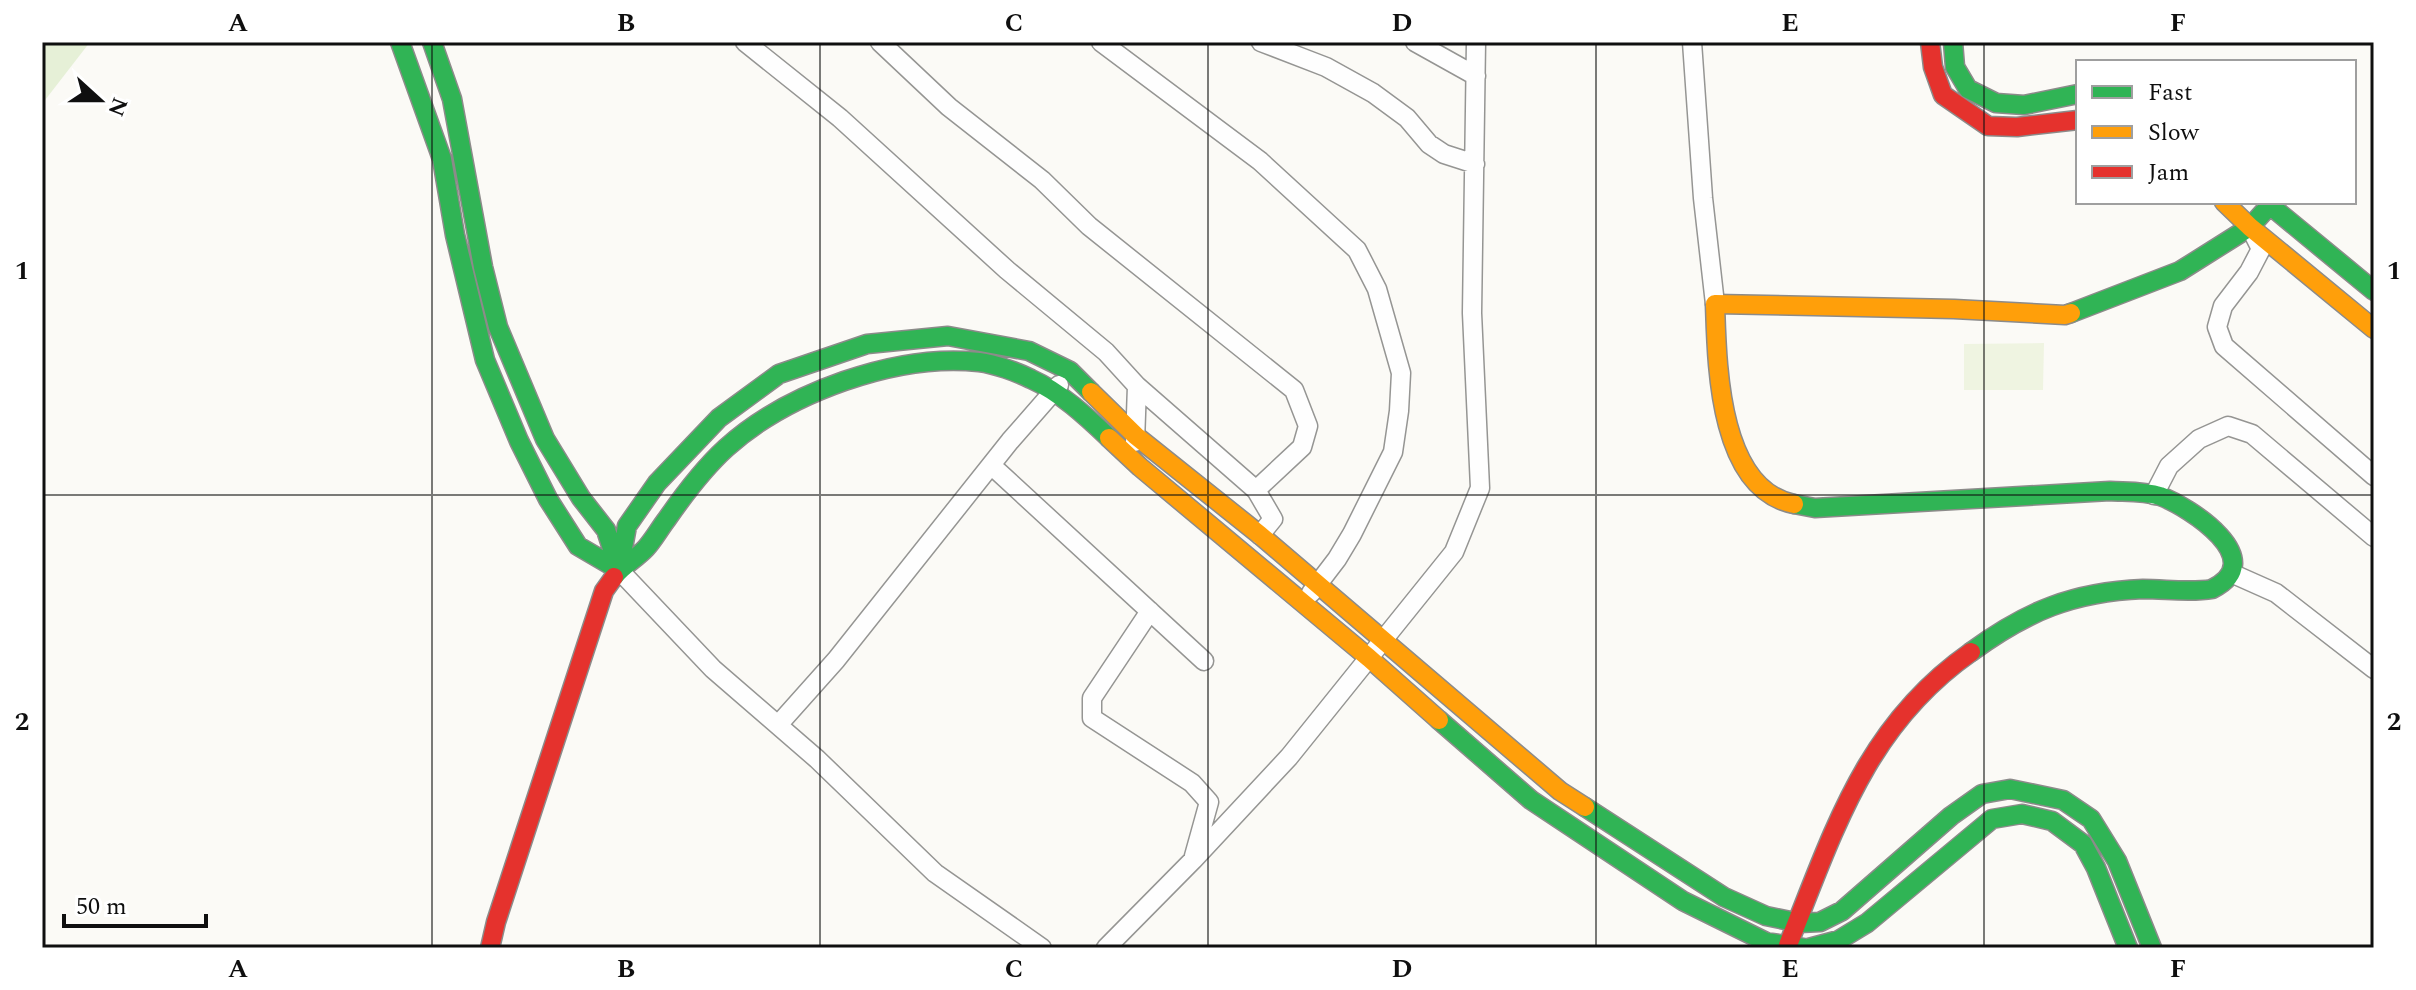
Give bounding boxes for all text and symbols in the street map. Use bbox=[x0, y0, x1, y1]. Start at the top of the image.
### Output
text: A bbox=[228, 3, 248, 43]
text: B bbox=[617, 3, 635, 43]
text: C bbox=[1005, 3, 1023, 43]
text: D bbox=[1392, 3, 1412, 43]
text: E bbox=[1781, 3, 1799, 43]
text: F bbox=[2170, 3, 2186, 43]
north arrow bbox=[60, 60, 140, 140]
legend bbox=[2076, 60, 2356, 204]
text: Fast bbox=[2148, 75, 2193, 111]
text: N bbox=[99, 92, 136, 121]
text: Slow bbox=[2148, 115, 2200, 151]
text: Jam bbox=[2148, 155, 2189, 191]
text: 1 bbox=[15, 251, 29, 291]
text: 1 bbox=[2387, 251, 2401, 291]
text: 2 bbox=[15, 702, 29, 742]
text: 2 bbox=[2387, 702, 2401, 742]
scale bar bbox=[64, 878, 206, 928]
text: 50 m bbox=[76, 889, 127, 925]
text: A bbox=[228, 949, 248, 989]
text: B bbox=[617, 949, 635, 989]
text: C bbox=[1005, 949, 1023, 989]
text: D bbox=[1392, 949, 1412, 989]
text: E bbox=[1781, 949, 1799, 989]
text: F bbox=[2170, 949, 2186, 989]

